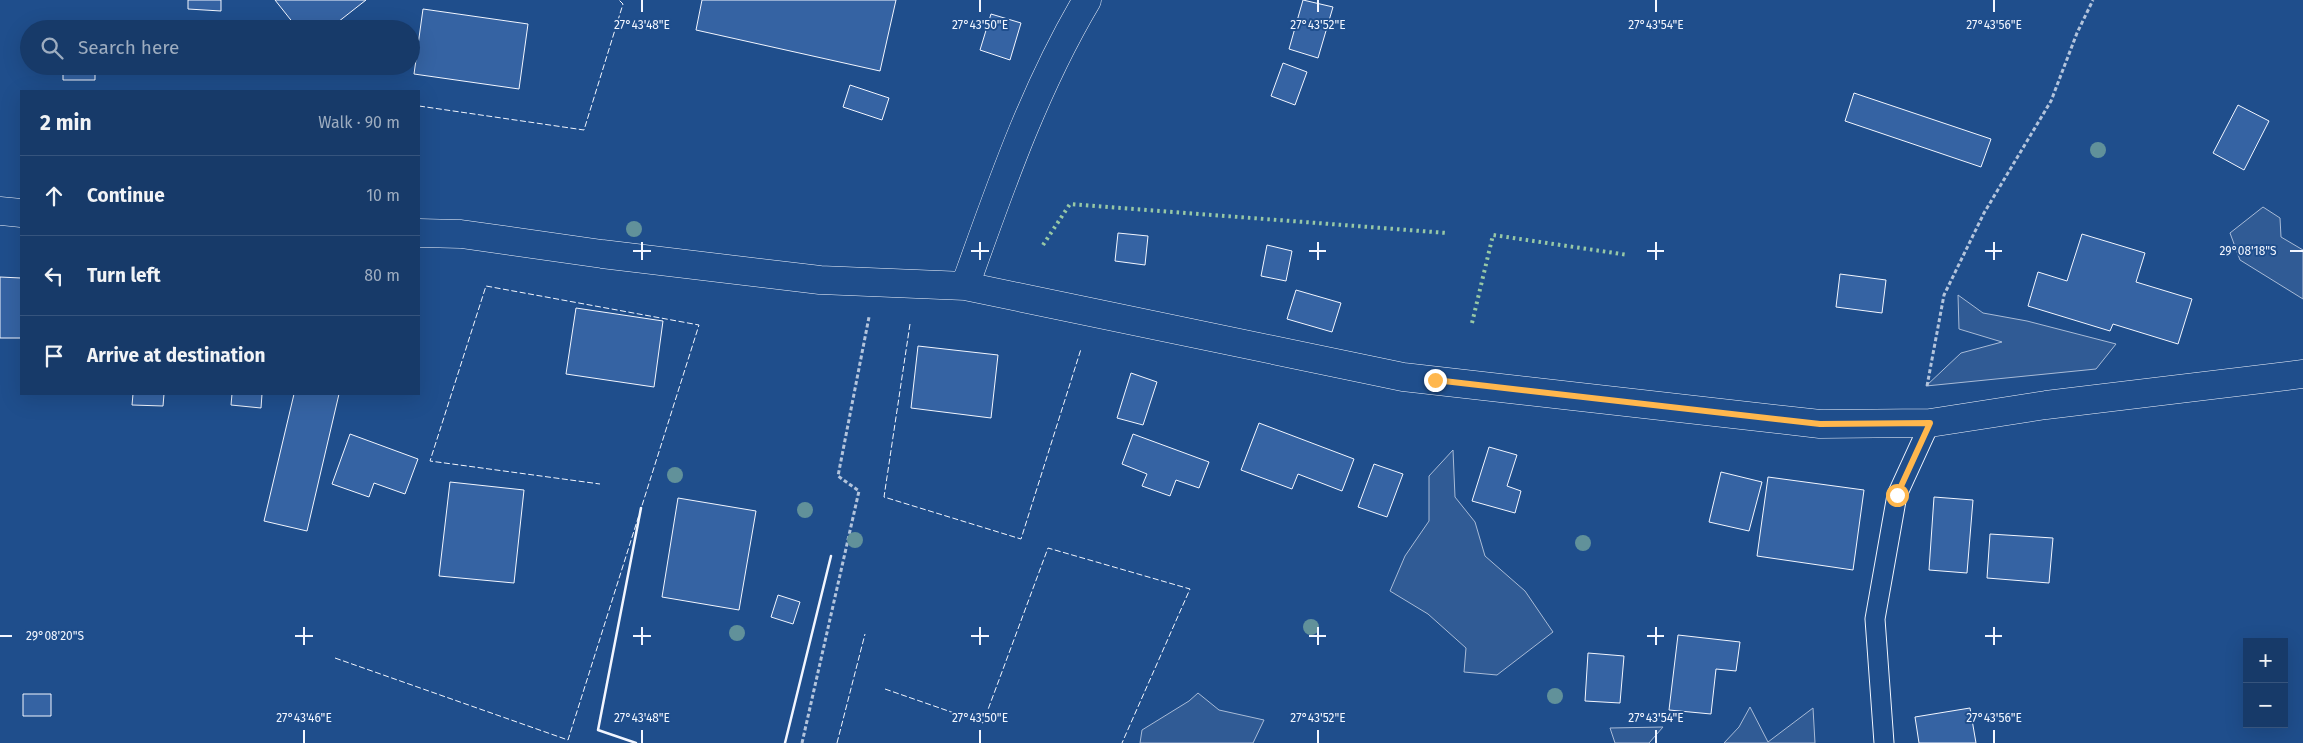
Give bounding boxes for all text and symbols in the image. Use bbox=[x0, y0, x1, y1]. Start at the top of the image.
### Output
text: 27°43'48"E bbox=[614, 18, 670, 32]
text: 27°43'50"E bbox=[952, 18, 1008, 32]
text: 27°43'52"E bbox=[1290, 18, 1346, 32]
text: 27°43'54"E bbox=[1628, 18, 1684, 32]
text: 27°43'56"E bbox=[1966, 18, 2022, 32]
search box bbox=[20, 20, 420, 75]
icon: search bbox=[38, 34, 66, 62]
text: Search here bbox=[78, 36, 179, 59]
text: 2 min bbox=[40, 110, 92, 136]
text: Walk · 90 m bbox=[318, 113, 400, 132]
icon: ahead bbox=[40, 182, 68, 210]
text: Continue bbox=[87, 184, 165, 207]
text: 10 m bbox=[366, 186, 400, 205]
text: 29°08'18"S bbox=[2219, 244, 2277, 258]
icon: left bbox=[40, 262, 68, 290]
text: Turn left bbox=[87, 264, 161, 287]
text: 80 m bbox=[364, 266, 400, 285]
icon: arrive bbox=[40, 342, 68, 370]
text: Arrive at destination bbox=[87, 344, 266, 367]
route end bbox=[1424, 369, 1447, 392]
route start bbox=[1886, 484, 1909, 507]
text: 29°08'20"S bbox=[26, 629, 84, 643]
map controls bbox=[2243, 638, 2288, 728]
button: + bbox=[2243, 638, 2288, 683]
button: − bbox=[2243, 683, 2288, 728]
text: 27°43'46"E bbox=[276, 711, 332, 725]
text: 27°43'48"E bbox=[614, 711, 670, 725]
text: 27°43'50"E bbox=[952, 711, 1008, 725]
text: 27°43'52"E bbox=[1290, 711, 1346, 725]
text: 27°43'54"E bbox=[1628, 711, 1684, 725]
text: 27°43'56"E bbox=[1966, 711, 2022, 725]

